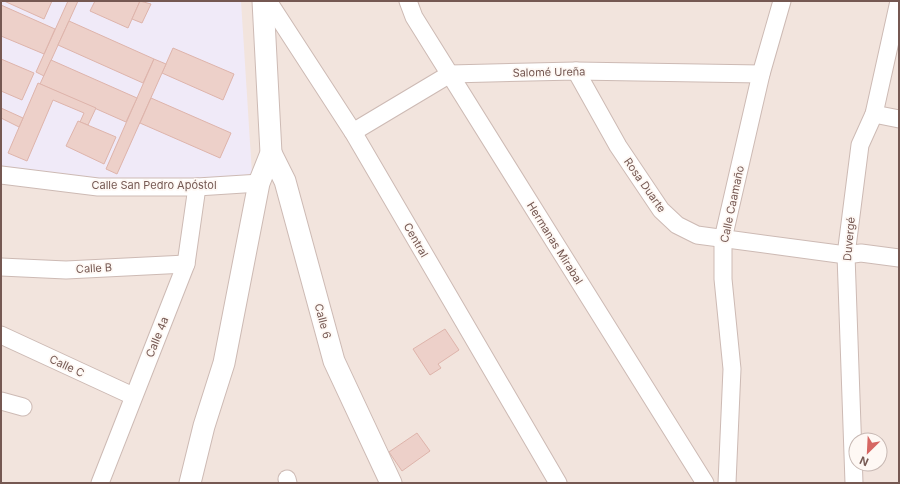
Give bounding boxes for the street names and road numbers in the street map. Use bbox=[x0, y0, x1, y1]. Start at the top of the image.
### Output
street label: Salomé Ureña bbox=[512, 64, 586, 80]
street label: Rosa Duarte bbox=[621, 155, 669, 215]
street label: Calle Caamaño bbox=[717, 164, 747, 244]
street label: Calle San Pedro Apóstol bbox=[91, 178, 217, 192]
street label: Hermanas Mirabal bbox=[524, 199, 586, 287]
street label: Duvergé bbox=[840, 216, 858, 262]
street label: Central bbox=[401, 220, 431, 260]
street label: Calle B bbox=[76, 260, 112, 276]
street label: Calle 6 bbox=[312, 302, 334, 340]
street label: Calle 4a bbox=[143, 315, 171, 359]
street label: Calle C bbox=[47, 352, 87, 380]

